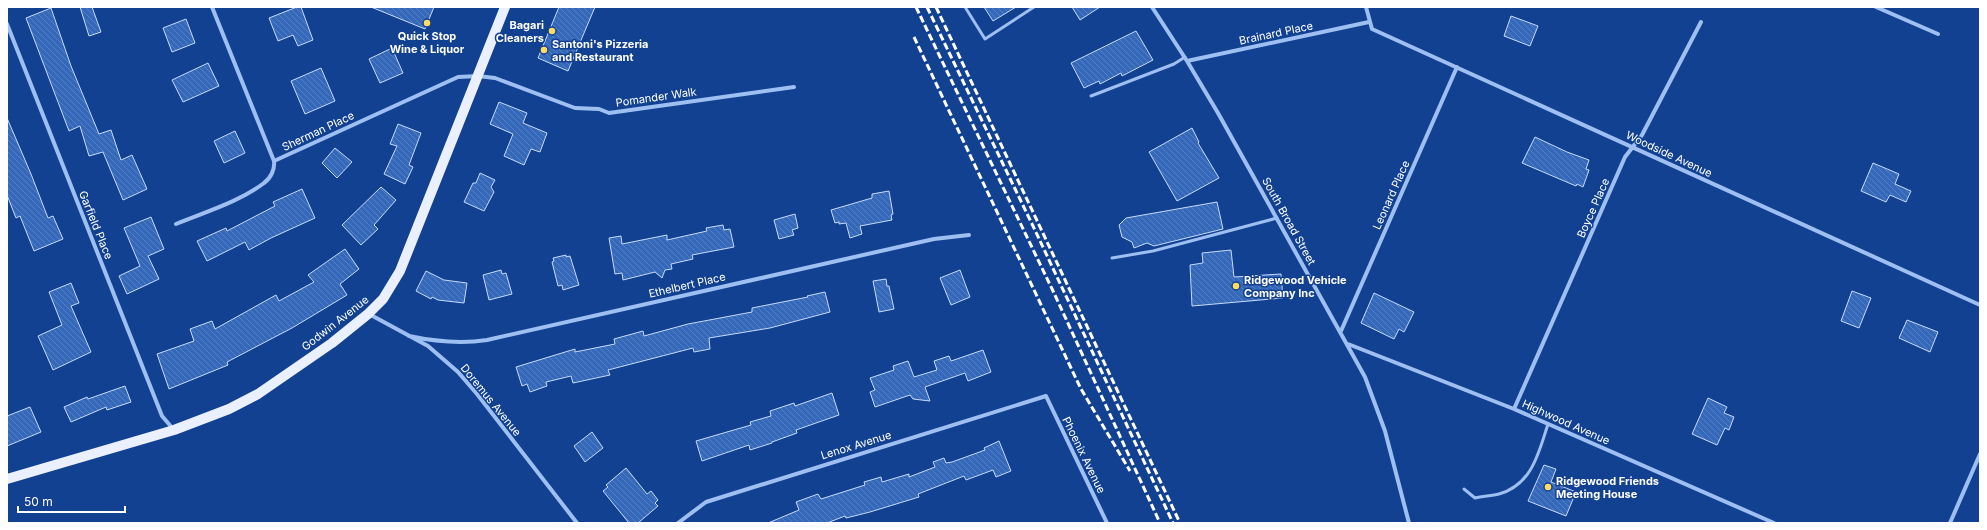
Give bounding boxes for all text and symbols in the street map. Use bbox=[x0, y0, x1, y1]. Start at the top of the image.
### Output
marker: Quick Stop Wine & Liquor bbox=[422, 18, 432, 28]
place label: Bagari Cleaners bbox=[496, 18, 544, 45]
street label: Brainard Place bbox=[1238, 18, 1314, 48]
marker: Bagari Cleaners bbox=[547, 26, 557, 36]
place label: Quick Stop Wine & Liquor bbox=[390, 29, 465, 56]
place label: Santoni's Pizzeria and Restaurant bbox=[552, 37, 648, 64]
marker: Santoni's Pizzeria and Restaurant bbox=[539, 45, 549, 55]
street label: Pomander Walk bbox=[615, 84, 697, 110]
street label: Sherman Place bbox=[280, 108, 356, 154]
street label: Woodside Avenue bbox=[1624, 128, 1714, 180]
street label: Leonard Place bbox=[1370, 158, 1412, 232]
street label: South Broad Street bbox=[1259, 175, 1319, 268]
street label: Boyce Place bbox=[1574, 176, 1612, 240]
street label: Garfield Place bbox=[76, 189, 116, 261]
street label: Ethelbert Place bbox=[647, 269, 727, 301]
place label: Ridgewood Vehicle Company Inc bbox=[1244, 273, 1347, 300]
marker: Ridgewood Vehicle Company Inc bbox=[1231, 281, 1241, 291]
street label: Godwin Avenue bbox=[299, 292, 371, 354]
street label: Doremus Avenue bbox=[458, 361, 524, 439]
street label: Highwood Avenue bbox=[1520, 396, 1612, 448]
street label: Phoenix Avenue bbox=[1059, 414, 1109, 496]
street label: Lenox Avenue bbox=[819, 428, 893, 462]
place label: Ridgewood Friends Meeting House bbox=[1556, 474, 1659, 501]
marker: Ridgewood Friends Meeting House bbox=[1543, 482, 1553, 492]
scale bar bbox=[18, 488, 125, 514]
text: 50 m bbox=[24, 494, 53, 509]

